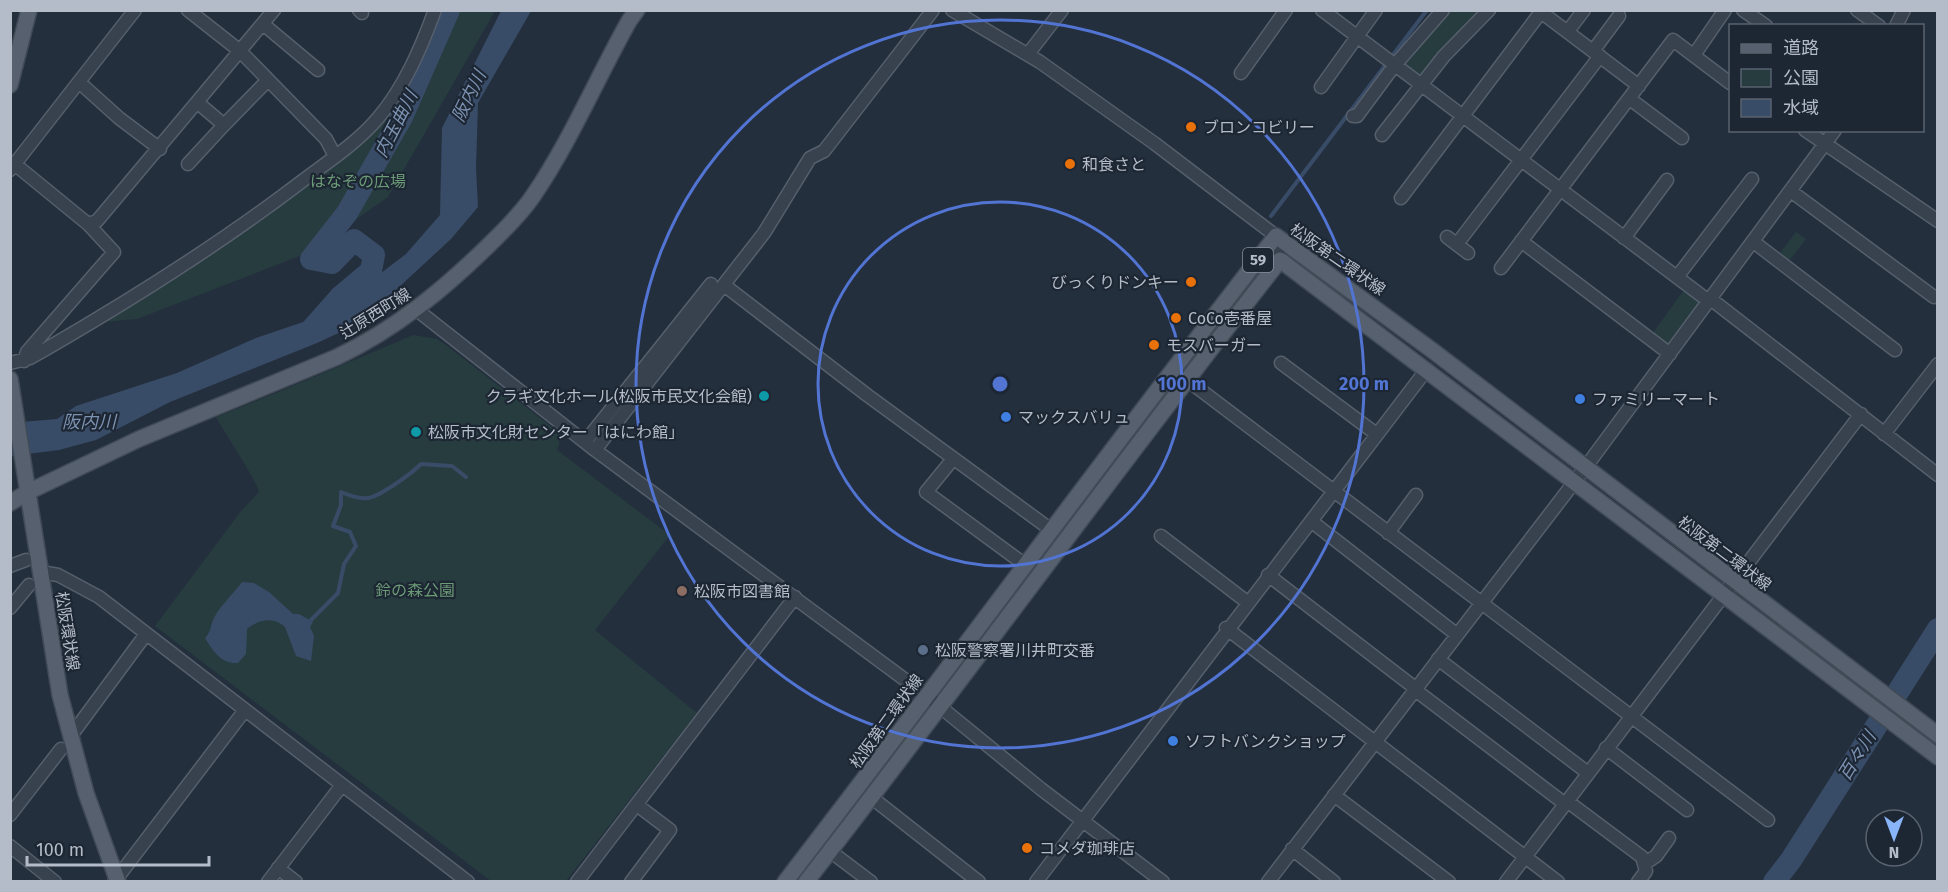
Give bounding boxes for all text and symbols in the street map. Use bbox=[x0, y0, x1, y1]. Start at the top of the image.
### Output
legend bbox=[1729, 24, 1924, 132]
text: 道路 bbox=[1783, 37, 1819, 59]
water label: 阪内川 bbox=[447, 65, 492, 125]
text: 公園 bbox=[1783, 67, 1819, 89]
water label: 内玉曲川 bbox=[370, 85, 423, 161]
text: 水域 bbox=[1783, 97, 1819, 119]
place label: ブロンコビリー bbox=[1203, 118, 1315, 137]
marker: ブロンコビリー bbox=[1184, 120, 1198, 134]
place label: 和食さと bbox=[1082, 155, 1146, 174]
marker: 和食さと bbox=[1063, 157, 1077, 171]
park label: はなぞの広場 bbox=[310, 172, 406, 191]
street label: 松阪第二環状線 bbox=[1286, 220, 1389, 299]
road number: 59 bbox=[1243, 248, 1273, 272]
place label: びっくりドンキー bbox=[1051, 273, 1179, 292]
marker: びっくりドンキー bbox=[1184, 275, 1198, 289]
street label: 辻原西町線 bbox=[336, 284, 414, 343]
place label: CoCo壱番屋 bbox=[1188, 309, 1272, 328]
marker: CoCo壱番屋 bbox=[1169, 311, 1183, 325]
place label: モスバーガー bbox=[1166, 336, 1262, 355]
marker: モスバーガー bbox=[1147, 338, 1161, 352]
text: 100 m bbox=[1158, 373, 1206, 395]
text: 200 m bbox=[1339, 373, 1389, 395]
centre of rings bbox=[990, 374, 1010, 394]
place label: クラギ文化ホール(松阪市民文化会館) bbox=[486, 387, 752, 406]
marker: クラギ文化ホール(松阪市民文化会館) bbox=[757, 389, 771, 403]
place label: ファミリーマート bbox=[1592, 390, 1720, 409]
marker: ファミリーマート bbox=[1573, 392, 1587, 406]
place label: マックスバリュ bbox=[1018, 408, 1130, 427]
marker: マックスバリュ bbox=[999, 410, 1013, 424]
water label: 阪内川 bbox=[62, 411, 118, 433]
place label: 松阪市文化財センター「はにわ館」 bbox=[428, 423, 684, 442]
marker: 松阪市文化財センター「はにわ館」 bbox=[409, 425, 423, 439]
street label: 松阪第二環状線 bbox=[1674, 512, 1775, 595]
park label: 鈴の森公園 bbox=[375, 581, 455, 600]
place label: 松阪市図書館 bbox=[694, 582, 790, 601]
marker: 松阪市図書館 bbox=[675, 584, 689, 598]
street label: 松阪環状線 bbox=[52, 590, 83, 672]
place label: 松阪警察署川井町交番 bbox=[935, 641, 1095, 660]
marker: 松阪警察署川井町交番 bbox=[916, 643, 930, 657]
street label: 松阪第二環状線 bbox=[846, 670, 927, 772]
water label: 百々川 bbox=[1833, 726, 1882, 785]
place label: ソフトバンクショップ bbox=[1185, 732, 1346, 751]
marker: ソフトバンクショップ bbox=[1166, 734, 1180, 748]
north arrow bbox=[1864, 808, 1924, 868]
scale bar bbox=[27, 829, 208, 867]
text: 100 m bbox=[36, 839, 84, 861]
place label: コメダ珈琲店 bbox=[1039, 839, 1135, 858]
marker: コメダ珈琲店 bbox=[1020, 841, 1034, 855]
text: N bbox=[1889, 843, 1899, 862]

